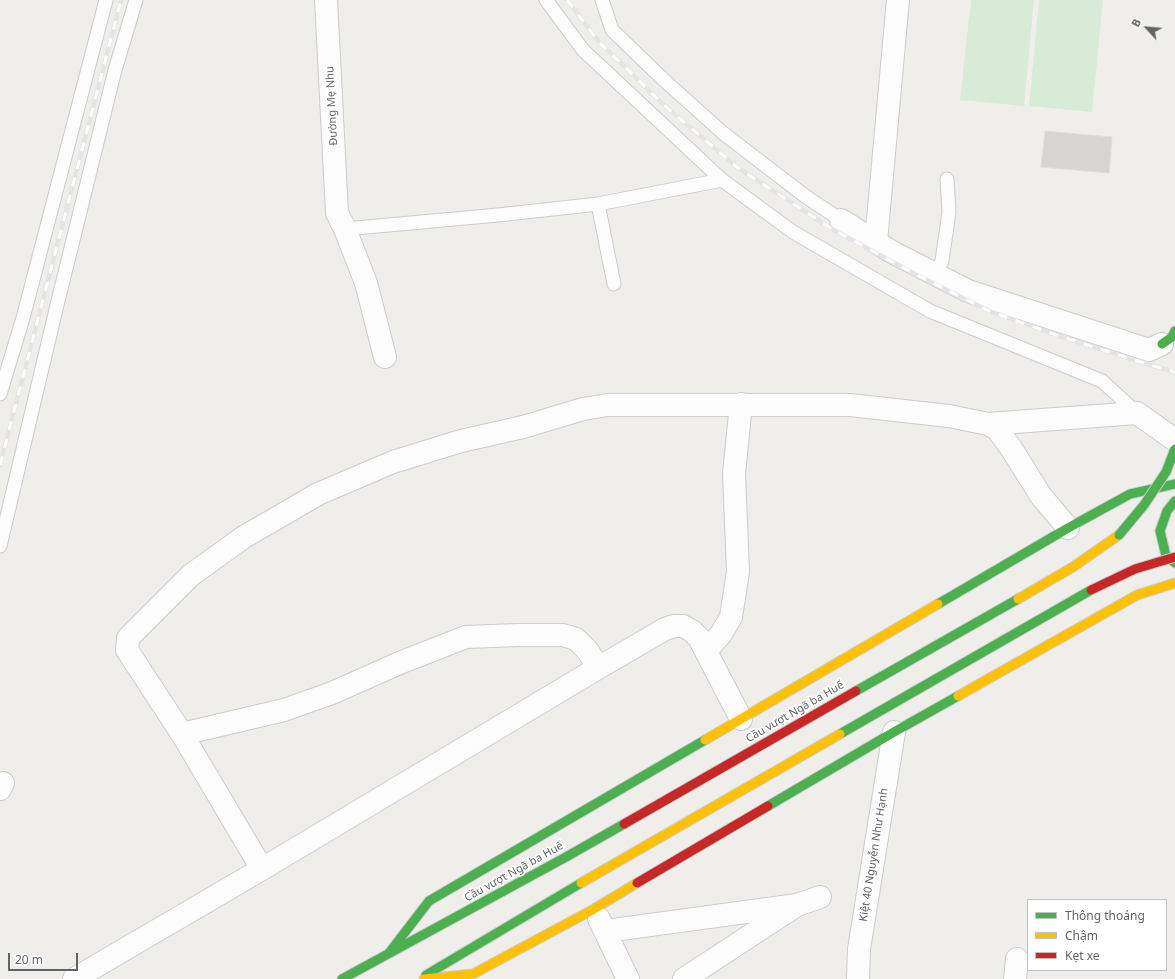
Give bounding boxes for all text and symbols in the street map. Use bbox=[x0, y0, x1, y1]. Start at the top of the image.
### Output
north arrow bbox=[1127, 8, 1167, 48]
text: B bbox=[1127, 16, 1144, 29]
street label: Đường Mẹ Nhu bbox=[323, 66, 341, 146]
street label: Cầu vượt Ngã ba Huế bbox=[744, 679, 846, 745]
street label: Kiệt 40 Nguyễn Như Hạnh bbox=[857, 787, 891, 923]
street label: Cầu vượt Ngã ba Huế bbox=[462, 839, 566, 905]
legend bbox=[1027, 899, 1167, 971]
text: Thông thoáng bbox=[1065, 907, 1145, 924]
text: Chậm bbox=[1065, 927, 1098, 944]
scale bar bbox=[10, 945, 80, 971]
text: Kẹt xe bbox=[1065, 947, 1100, 964]
text: 20 m bbox=[15, 951, 43, 968]

